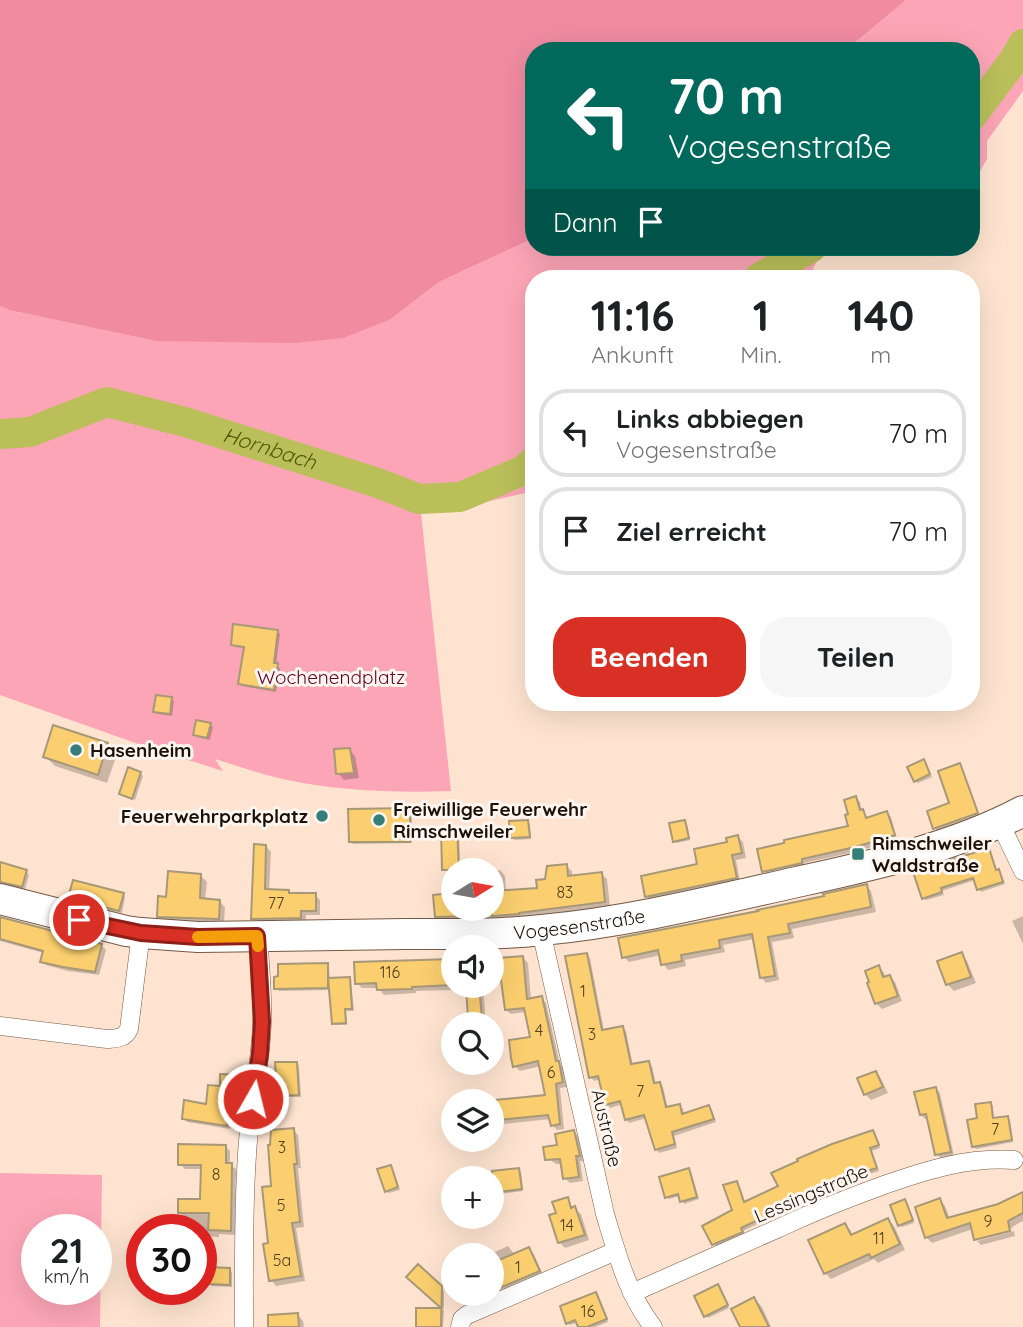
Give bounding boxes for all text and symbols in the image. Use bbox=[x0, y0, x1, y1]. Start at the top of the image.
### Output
text: 70 m bbox=[668, 65, 784, 126]
icon: left bbox=[553, 70, 644, 161]
text: Vogesenstraße bbox=[668, 126, 892, 166]
icon: arrive bbox=[632, 203, 670, 241]
text: Dann bbox=[553, 206, 618, 239]
text: 11:16 bbox=[591, 289, 674, 342]
text: 1 bbox=[753, 289, 769, 342]
text: 140 bbox=[847, 289, 914, 342]
text: Ankunft bbox=[591, 340, 674, 369]
text: Min. bbox=[740, 340, 782, 369]
text: m bbox=[870, 340, 891, 369]
text: Links abbiegen bbox=[616, 402, 804, 435]
icon: left bbox=[557, 414, 595, 452]
text: 70 m bbox=[888, 417, 948, 450]
water label: Hornbach bbox=[220, 421, 321, 475]
text: Vogesenstraße bbox=[616, 435, 777, 464]
icon: arrive bbox=[557, 512, 595, 550]
text: Ziel erreicht bbox=[616, 515, 767, 548]
text: 70 m bbox=[888, 515, 948, 548]
button: Beenden bbox=[553, 617, 746, 697]
button: Teilen bbox=[760, 617, 952, 697]
park label: Wochenendplatz bbox=[257, 665, 405, 689]
place label: Hasenheim bbox=[90, 738, 192, 762]
marker: Hasenheim bbox=[68, 742, 84, 758]
place label: Freiwillige Feuerwehr Rimschweiler bbox=[393, 797, 587, 843]
place label: Feuerwehrparkplatz bbox=[121, 804, 308, 828]
marker: Feuerwehrparkplatz bbox=[314, 808, 330, 824]
marker: Freiwillige Feuerwehr Rimschweiler bbox=[371, 812, 387, 828]
place label: Rimschweiler Waldstraße bbox=[872, 831, 992, 877]
marker: Rimschweiler Waldstraße bbox=[850, 846, 866, 862]
north arrow bbox=[441, 858, 504, 920]
map controls bbox=[441, 858, 504, 1306]
house number: 83 bbox=[556, 882, 574, 902]
pin bbox=[49, 890, 109, 950]
house number: 77 bbox=[268, 893, 284, 913]
icon: arrive bbox=[60, 901, 98, 939]
street label: Vogesenstraße bbox=[512, 903, 647, 944]
button: sound bbox=[441, 935, 504, 998]
house number: 116 bbox=[380, 962, 401, 982]
house number: 1 bbox=[580, 981, 586, 1001]
button: search bbox=[441, 1012, 504, 1075]
house number: 4 bbox=[535, 1020, 543, 1040]
house number: 3 bbox=[588, 1024, 596, 1044]
position arrow bbox=[216, 1062, 290, 1136]
house number: 6 bbox=[547, 1062, 556, 1082]
house number: 7 bbox=[636, 1081, 644, 1101]
street label: Austraße bbox=[586, 1087, 628, 1169]
button: layers bbox=[441, 1089, 504, 1152]
house number: 7 bbox=[991, 1119, 999, 1139]
house number: 3 bbox=[278, 1137, 286, 1157]
street label: Lessingstraße bbox=[750, 1158, 872, 1228]
house number: 8 bbox=[212, 1164, 220, 1184]
button: + bbox=[441, 1166, 504, 1229]
house number: 5 bbox=[277, 1195, 285, 1215]
house number: 9 bbox=[984, 1211, 993, 1231]
speed limit sign: 30 bbox=[126, 1214, 217, 1305]
house number: 14 bbox=[560, 1215, 574, 1235]
text: 21 bbox=[50, 1228, 83, 1272]
house number: 11 bbox=[873, 1228, 885, 1248]
button: − bbox=[441, 1243, 504, 1306]
house number: 5a bbox=[273, 1250, 291, 1270]
house number: 1 bbox=[515, 1257, 521, 1277]
text: km/h bbox=[44, 1265, 89, 1288]
house number: 16 bbox=[581, 1301, 596, 1321]

